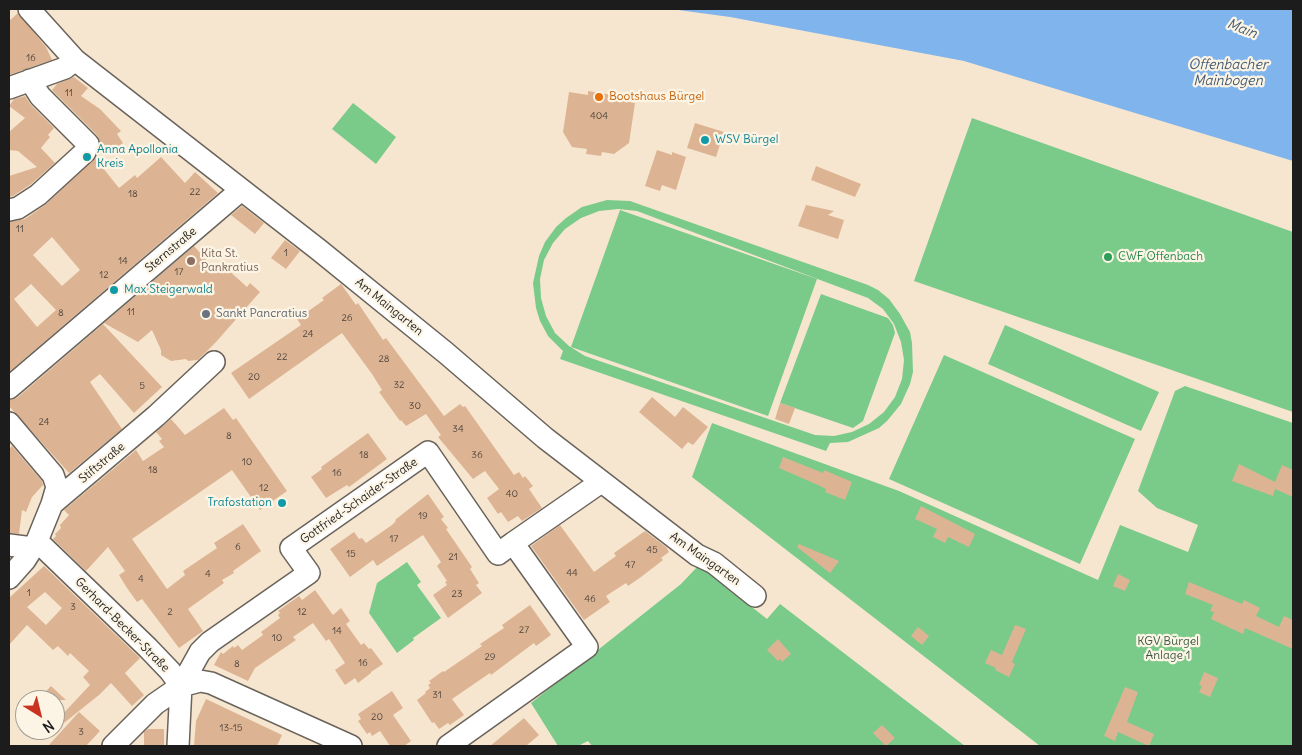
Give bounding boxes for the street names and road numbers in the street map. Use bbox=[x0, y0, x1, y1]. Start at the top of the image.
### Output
street label: Sternstraße bbox=[142, 224, 200, 276]
street label: Am Maingarten bbox=[352, 275, 426, 339]
street label: Stiftstraße bbox=[76, 440, 128, 486]
street label: Gottfried-Schaider-Straße bbox=[298, 455, 420, 547]
street label: Am Maingarten bbox=[667, 529, 743, 589]
street label: Gerhard-Becker-Straße bbox=[72, 575, 172, 675]

